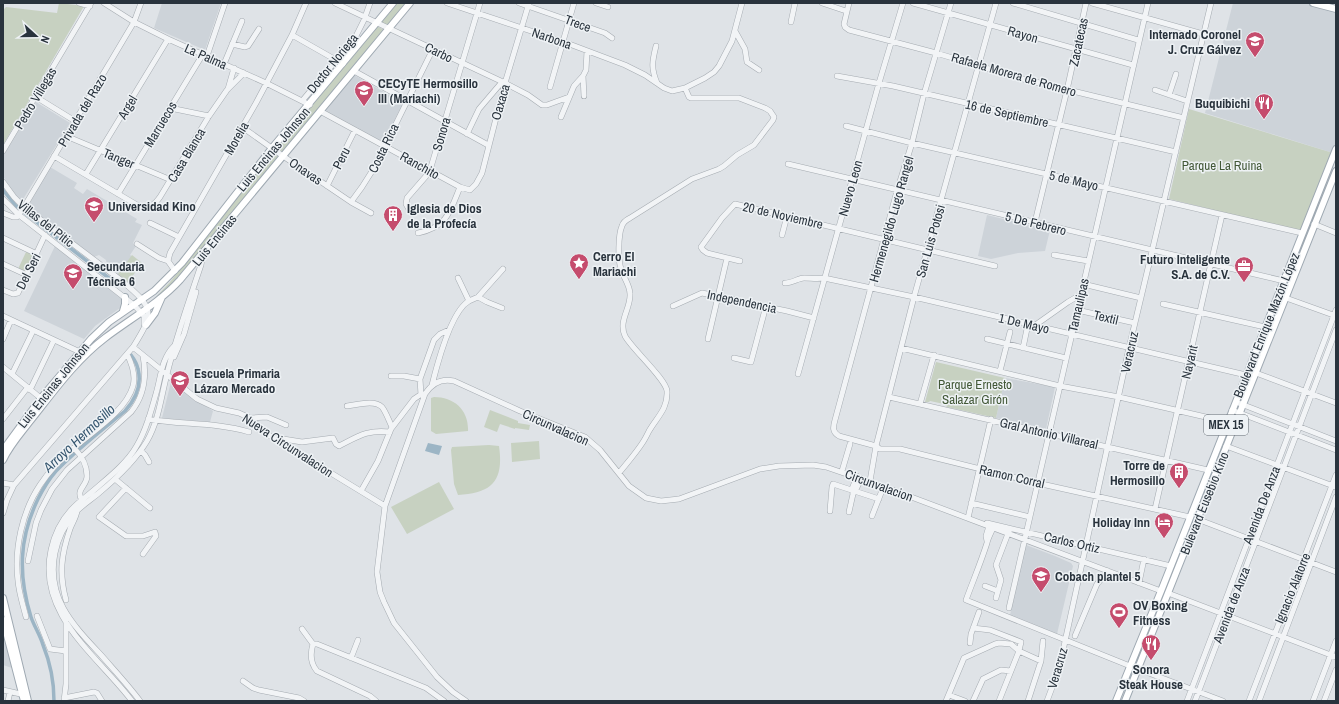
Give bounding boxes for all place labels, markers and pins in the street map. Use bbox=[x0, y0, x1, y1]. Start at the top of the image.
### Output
place label: Internado Coronel J. Cruz Gálvez bbox=[1149, 26, 1242, 58]
school or university icon: Internado Coronel J. Cruz Gálvez bbox=[1244, 30, 1266, 58]
place label: CECyTE Hermosillo III (Mariachi) bbox=[378, 75, 478, 107]
school or university icon: CECyTE Hermosillo III (Mariachi) bbox=[353, 79, 375, 107]
restaurant icon: Buquibichi bbox=[1253, 92, 1275, 120]
place label: Buquibichi bbox=[1195, 95, 1250, 112]
school or university icon: Universidad Kino bbox=[83, 195, 105, 223]
place label: Universidad Kino bbox=[108, 198, 196, 215]
place label: Iglesia de Dios de la Profecía bbox=[407, 200, 482, 232]
building icon: Iglesia de Dios de la Profecía bbox=[382, 204, 404, 232]
place label: Cerro El Mariachi bbox=[593, 248, 636, 280]
place label: Futuro Inteligente S.A. de C.V. bbox=[1140, 251, 1230, 283]
place icon: Cerro El Mariachi bbox=[568, 252, 590, 280]
office icon: Futuro Inteligente S.A. de C.V. bbox=[1233, 255, 1255, 283]
place label: Secundaria Técnica 6 bbox=[87, 258, 145, 290]
school or university icon: Secundaria Técnica 6 bbox=[62, 262, 84, 290]
place label: Escuela Primaria Lázaro Mercado bbox=[194, 365, 280, 397]
school or university icon: Escuela Primaria Lázaro Mercado bbox=[169, 369, 191, 397]
place label: Torre de Hermosillo bbox=[1110, 457, 1165, 489]
building icon: Torre de Hermosillo bbox=[1168, 461, 1190, 489]
hotel icon: Holiday Inn bbox=[1153, 511, 1175, 539]
place label: Holiday Inn bbox=[1093, 514, 1150, 531]
school or university icon: Cobach plantel 5 bbox=[1030, 565, 1052, 593]
place label: Cobach plantel 5 bbox=[1055, 568, 1140, 585]
place label: OV Boxing Fitness bbox=[1133, 597, 1188, 629]
sports icon: OV Boxing Fitness bbox=[1108, 601, 1130, 629]
restaurant icon: Sonora Steak House bbox=[1140, 633, 1162, 661]
place label: Sonora Steak House bbox=[1119, 661, 1183, 693]

